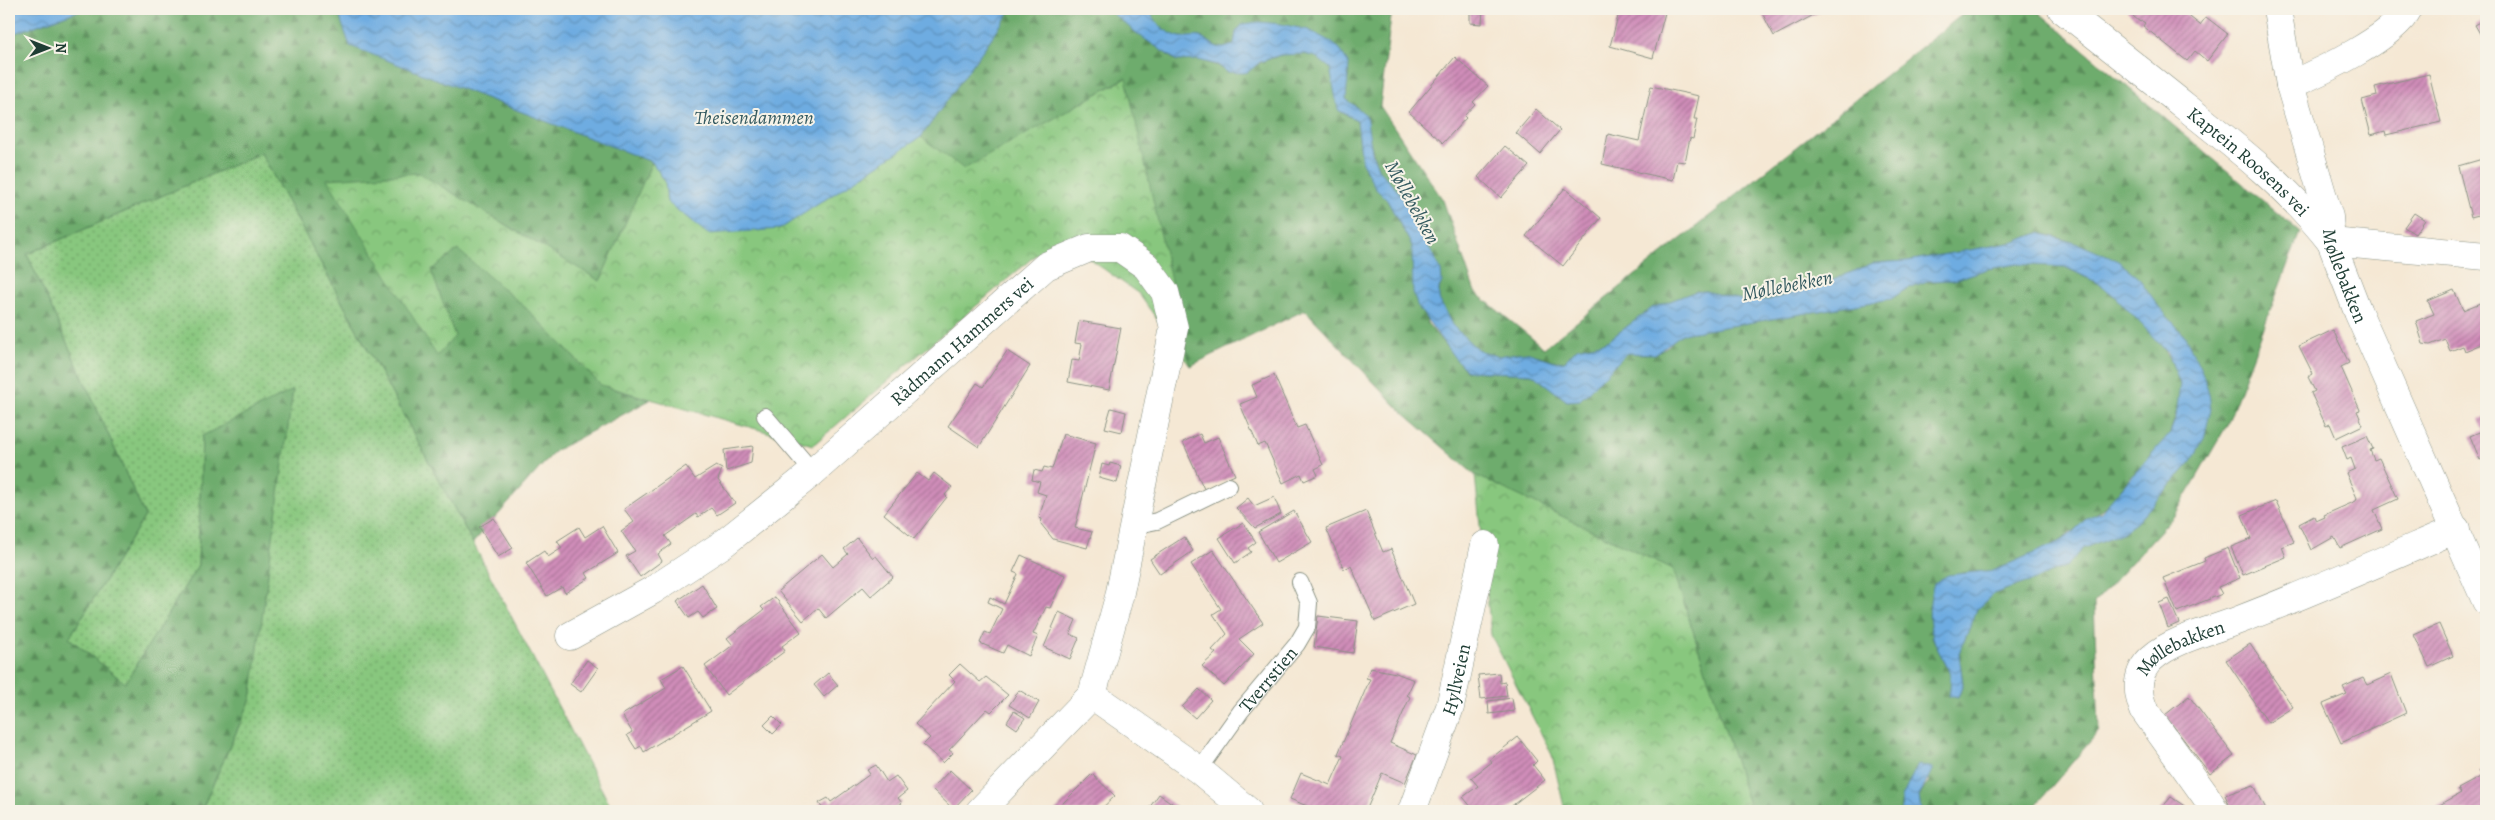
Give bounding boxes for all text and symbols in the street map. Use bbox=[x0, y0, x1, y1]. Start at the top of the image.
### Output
north arrow bbox=[22, 22, 72, 72]
text: N bbox=[51, 43, 70, 53]
street label: Kaptein Roosens vei bbox=[2182, 101, 2315, 222]
water label: Theisendammen bbox=[694, 104, 814, 131]
water label: Møllebekken bbox=[1378, 155, 1447, 249]
street label: Møllebakken bbox=[2316, 228, 2373, 327]
water label: Møllebekken bbox=[1739, 263, 1835, 308]
street label: Rådmann Hammers vei bbox=[885, 271, 1039, 412]
street label: Møllebakken bbox=[2130, 614, 2228, 681]
street label: Tverrstien bbox=[1233, 641, 1304, 718]
street label: Hyllveien bbox=[1436, 641, 1477, 719]

